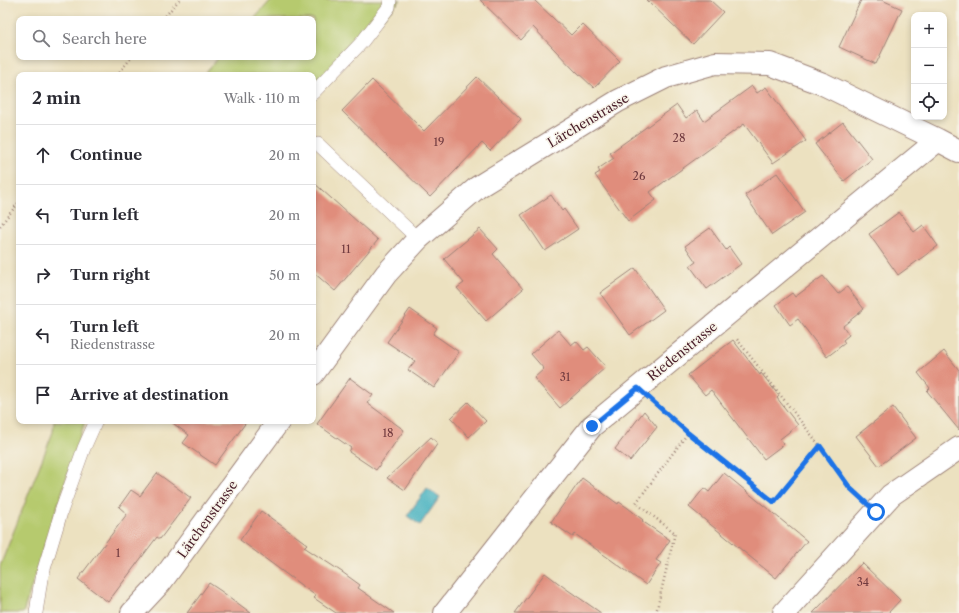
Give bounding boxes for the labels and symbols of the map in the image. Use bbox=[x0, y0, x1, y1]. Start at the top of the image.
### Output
street label: Lärchenstrasse bbox=[544, 89, 632, 151]
house number: 28 bbox=[673, 131, 685, 145]
house number: 19 bbox=[433, 135, 445, 149]
house number: 26 bbox=[633, 169, 646, 183]
house number: 11 bbox=[341, 242, 351, 256]
street label: Riedenstrasse bbox=[644, 318, 720, 384]
house number: 31 bbox=[560, 370, 571, 384]
route end bbox=[583, 417, 601, 435]
house number: 18 bbox=[382, 426, 394, 440]
street label: Lärchenstrasse bbox=[173, 477, 241, 561]
route start bbox=[867, 503, 885, 521]
house number: 1 bbox=[116, 546, 121, 560]
house number: 34 bbox=[857, 575, 869, 589]

